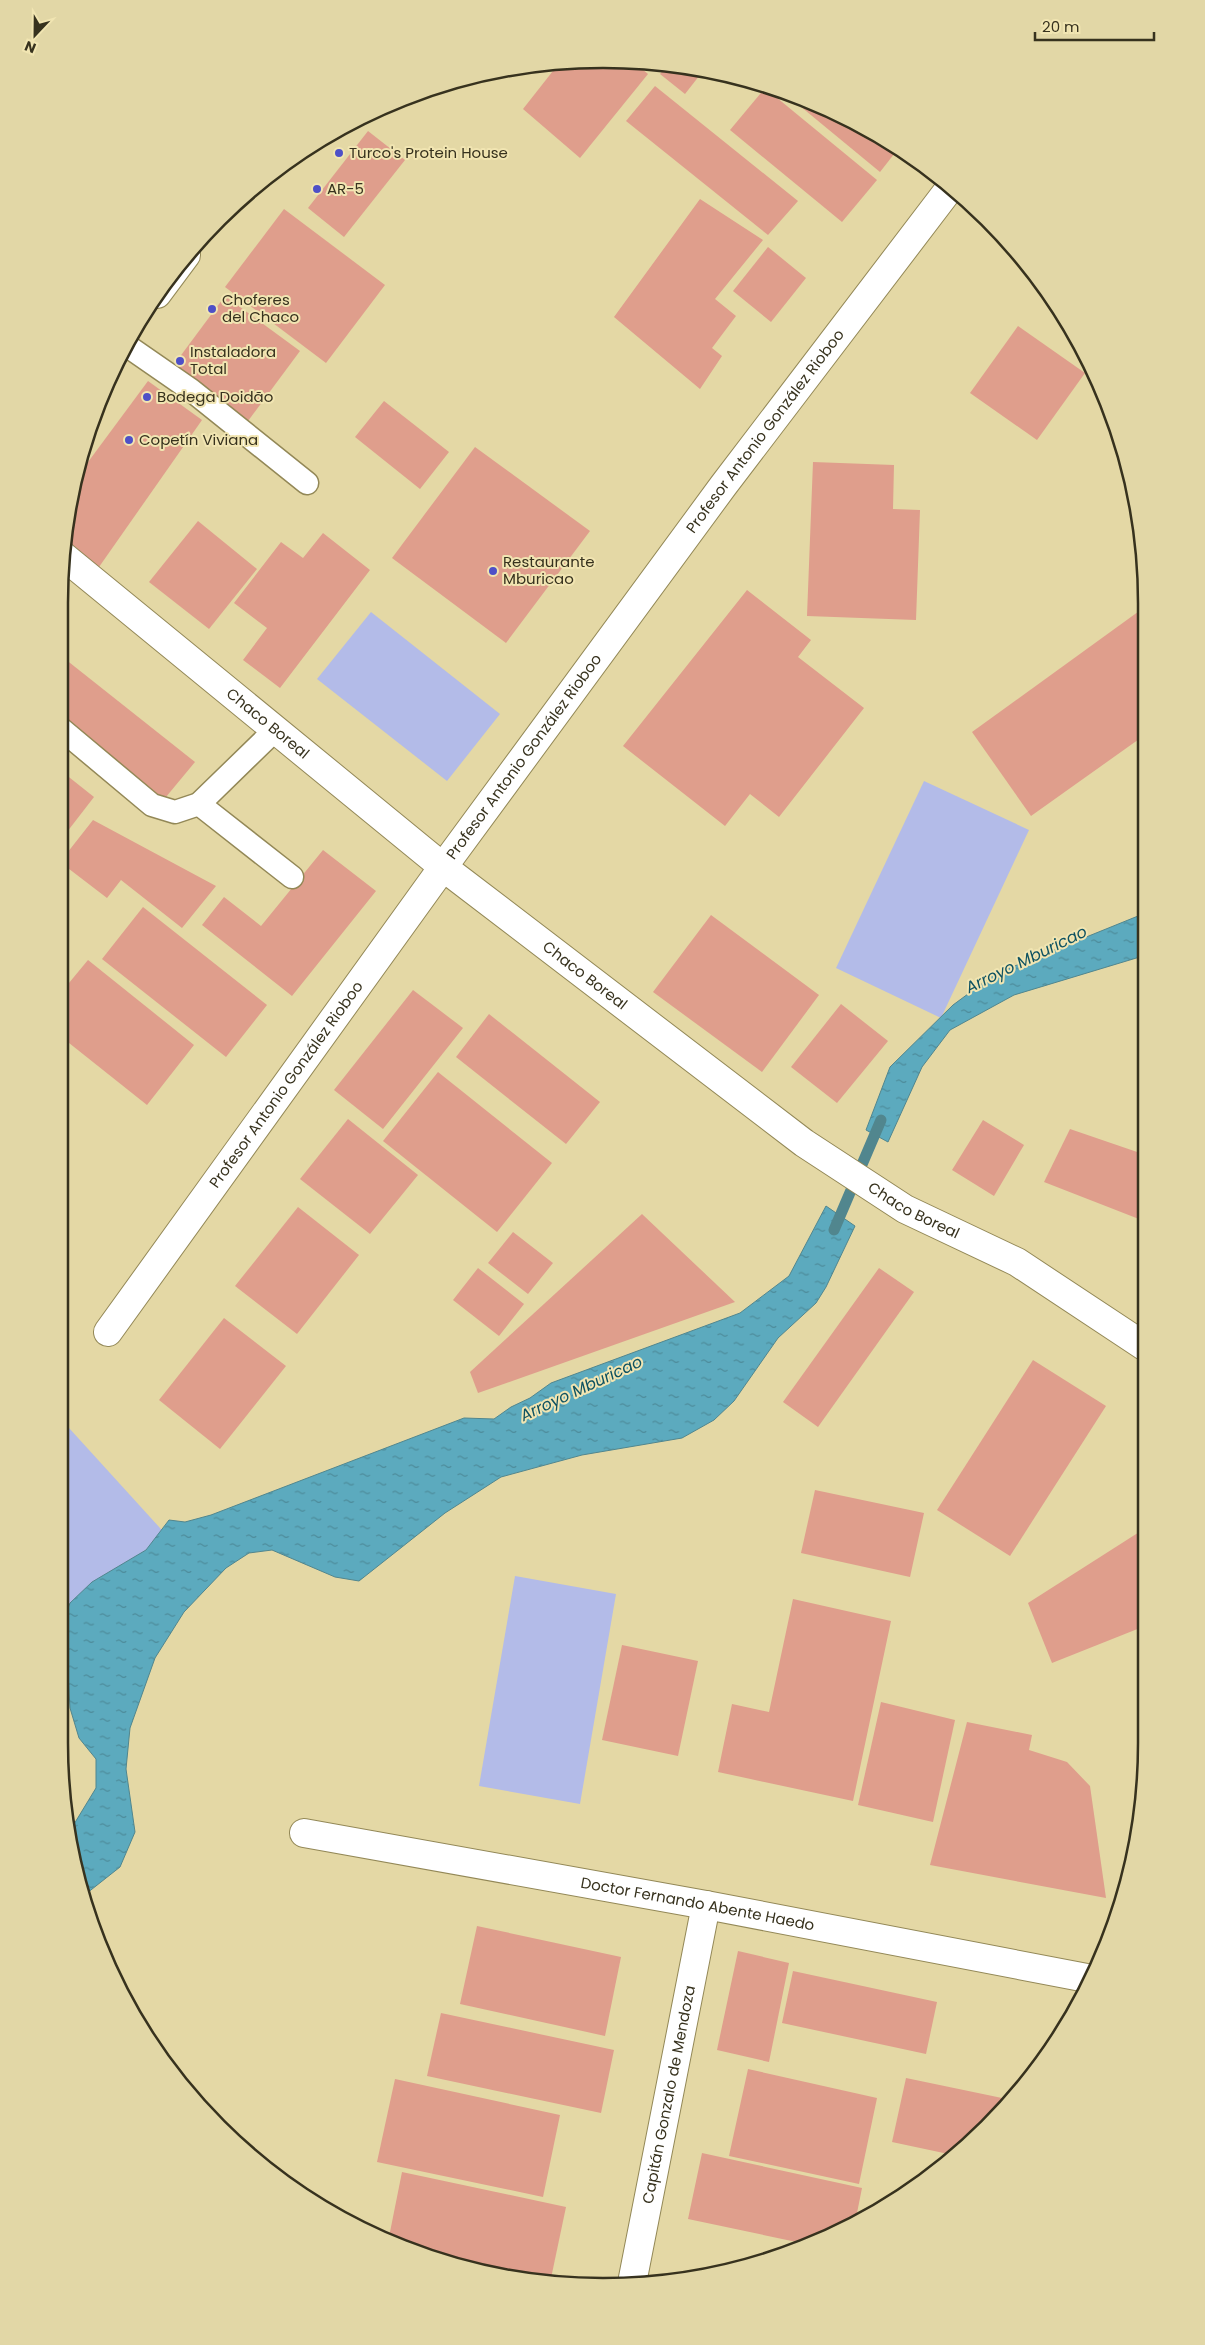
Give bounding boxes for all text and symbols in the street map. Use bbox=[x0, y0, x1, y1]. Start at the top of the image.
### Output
north arrow bbox=[10, 10, 60, 60]
scale bar bbox=[1035, 10, 1154, 42]
text: 20 m bbox=[1042, 16, 1080, 37]
text: N bbox=[22, 36, 39, 58]
place label: Turco's Protein House bbox=[349, 142, 508, 163]
marker: Turco's Protein House bbox=[333, 147, 345, 159]
place label: AR-5 bbox=[327, 178, 364, 199]
marker: AR-5 bbox=[311, 183, 323, 195]
place label: Choferes del Chaco bbox=[222, 289, 299, 327]
marker: Choferes del Chaco bbox=[206, 303, 218, 315]
street label: Profesor Antonio González Rioboo bbox=[681, 325, 849, 537]
place label: Instaladora Total bbox=[190, 341, 276, 379]
marker: Instaladora Total bbox=[174, 355, 186, 367]
place label: Bodega Doidão bbox=[157, 386, 273, 407]
marker: Bodega Doidão bbox=[141, 391, 153, 403]
place label: Copetín Viviana bbox=[139, 429, 258, 450]
marker: Copetín Viviana bbox=[123, 434, 135, 446]
place label: Restaurante Mburicao bbox=[503, 551, 595, 589]
marker: Restaurante Mburicao bbox=[487, 565, 499, 577]
street label: Profesor Antonio González Rioboo bbox=[441, 649, 606, 864]
street label: Chaco Boreal bbox=[222, 683, 314, 763]
water label: Arroyo Mburicao bbox=[961, 920, 1091, 999]
street label: Chaco Boreal bbox=[538, 936, 632, 1014]
street label: Profesor Antonio González Rioboo bbox=[204, 976, 368, 1192]
street label: Chaco Boreal bbox=[864, 1177, 963, 1243]
water label: Arroyo Mburicao bbox=[515, 1350, 646, 1427]
street label: Doctor Fernando Abente Haedo bbox=[579, 1872, 816, 1936]
street label: Capitán Gonzalo de Mendoza bbox=[637, 1984, 700, 2205]

